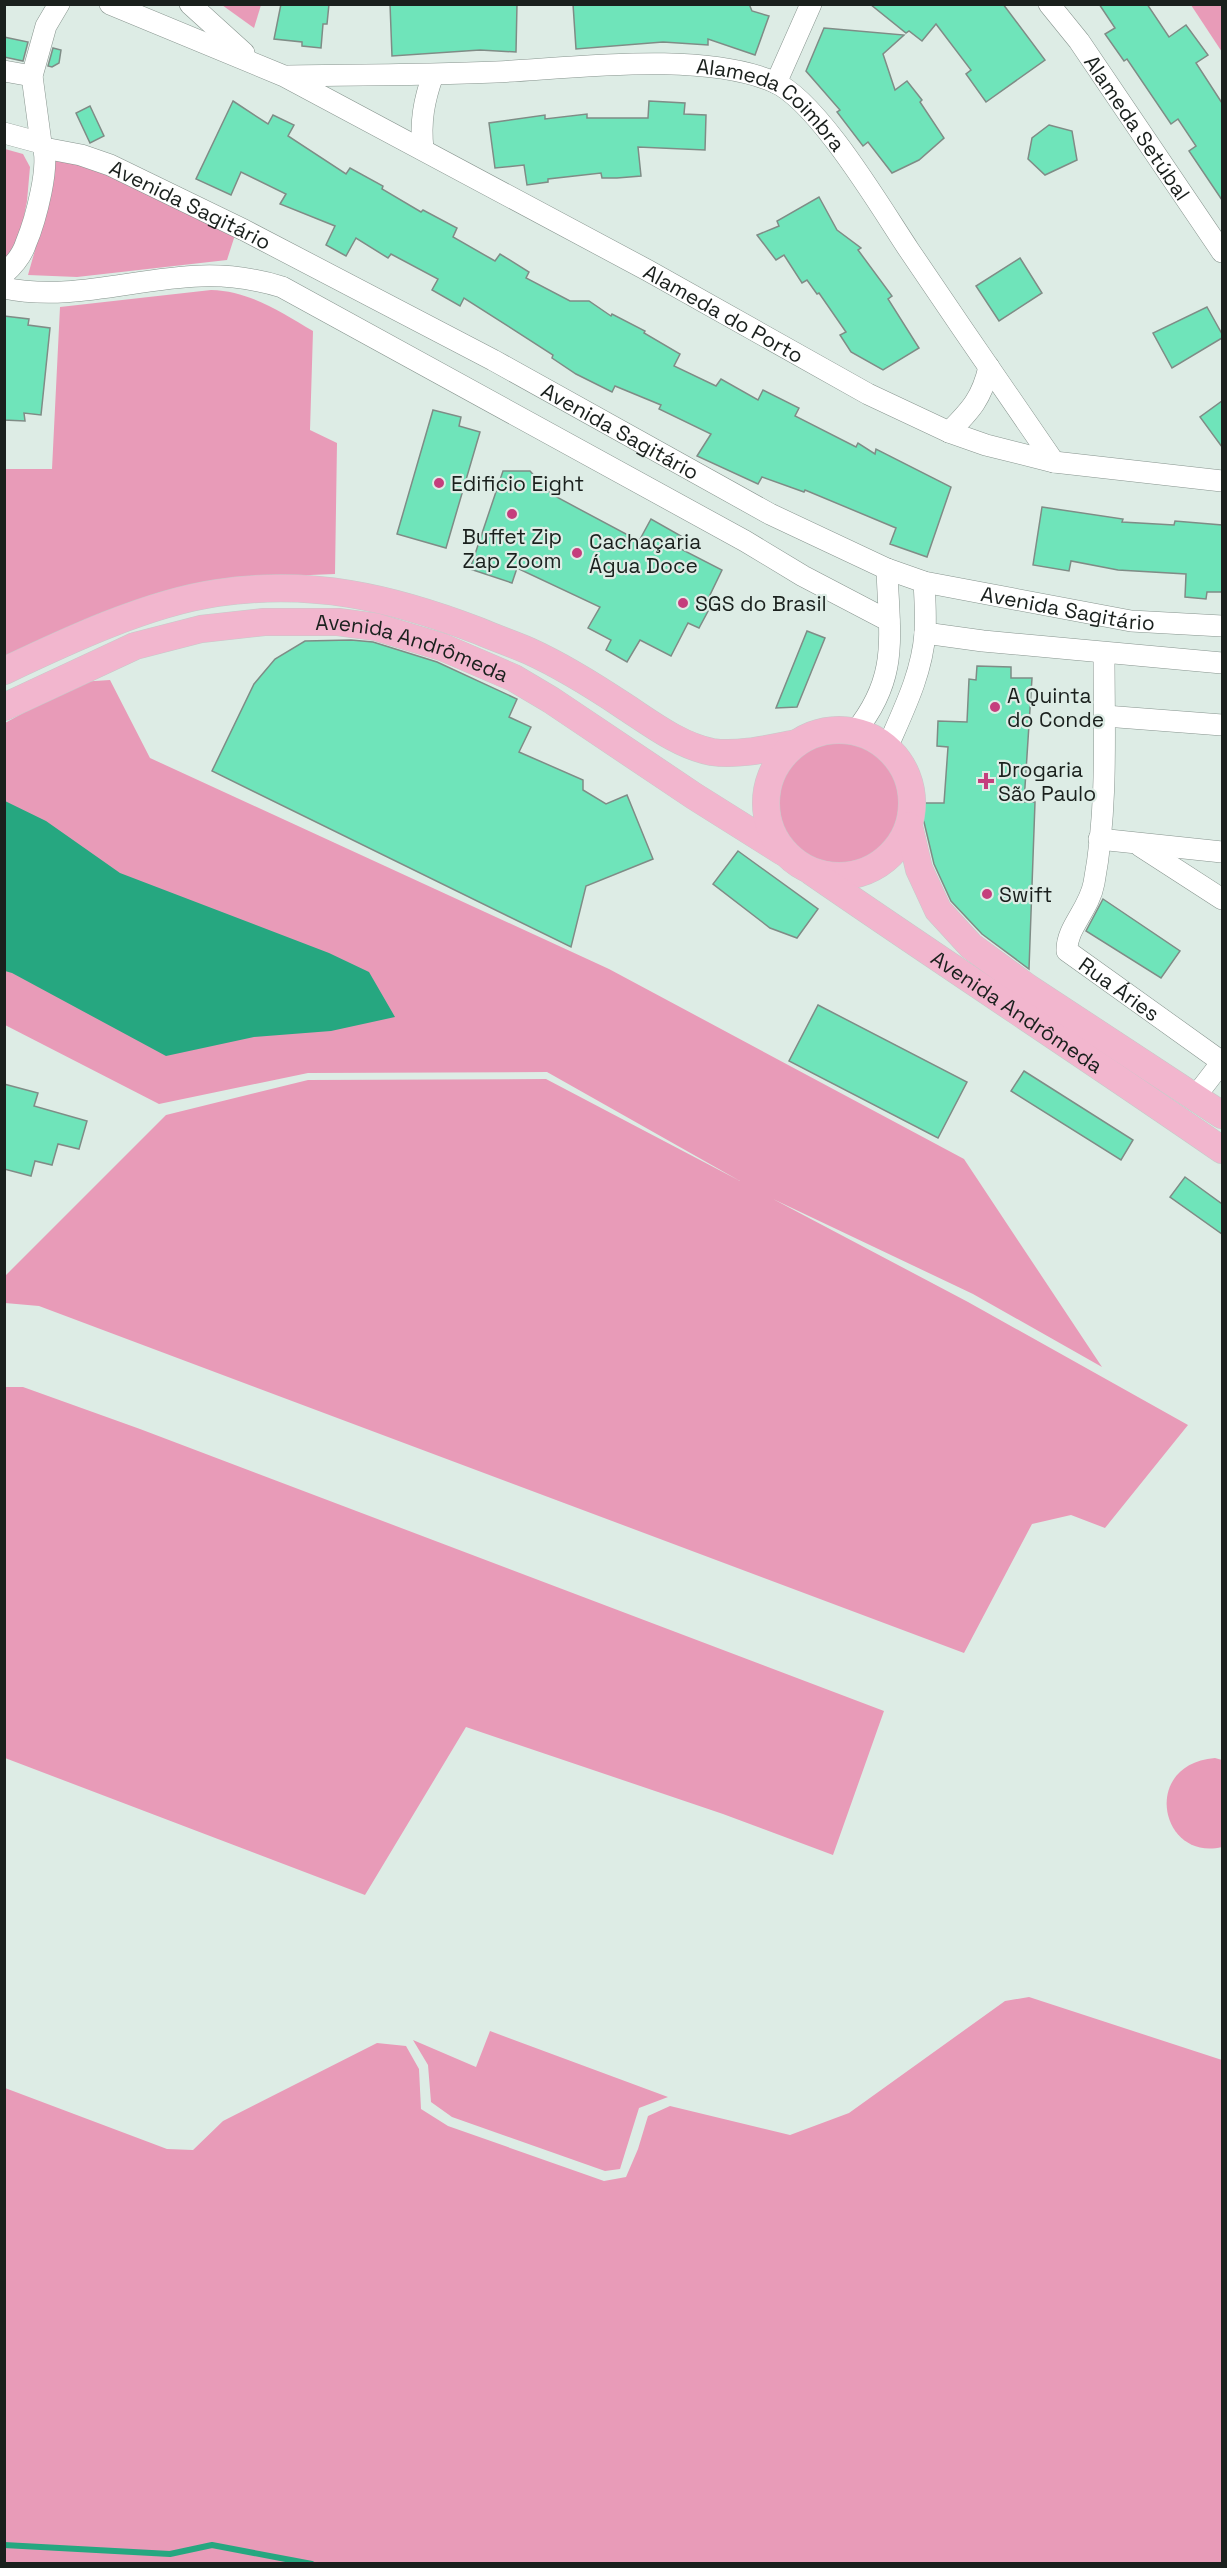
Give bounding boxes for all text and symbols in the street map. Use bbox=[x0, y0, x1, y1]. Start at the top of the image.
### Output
street label: Alameda Setúbal bbox=[1079, 49, 1196, 205]
street label: Alameda Coimbra bbox=[695, 52, 852, 156]
street label: Avenida Sagitário bbox=[105, 154, 276, 255]
street label: Alameda do Porto bbox=[639, 257, 809, 369]
street label: Avenida Sagitário bbox=[537, 376, 704, 485]
place label: Edificio Eight bbox=[451, 470, 584, 497]
marker: Edificio Eight bbox=[432, 476, 446, 490]
marker: Buffet Zip Zap Zoom bbox=[505, 507, 519, 521]
place label: Buffet Zip Zap Zoom bbox=[462, 523, 562, 574]
place label: Cachaçaria Água Doce bbox=[589, 528, 701, 579]
marker: Cachaçaria Água Doce bbox=[570, 546, 584, 560]
street label: Avenida Sagitário bbox=[979, 580, 1156, 636]
place label: SGS do Brasil bbox=[695, 590, 827, 617]
marker: SGS do Brasil bbox=[676, 596, 690, 610]
street label: Avenida Andrômeda bbox=[315, 609, 513, 688]
place label: A Quinta do Conde bbox=[1007, 682, 1104, 733]
marker: A Quinta do Conde bbox=[988, 700, 1002, 714]
place label: Drogaria São Paulo bbox=[998, 756, 1096, 807]
marker: Drogaria São Paulo bbox=[979, 774, 993, 788]
place label: Swift bbox=[999, 881, 1052, 908]
marker: Swift bbox=[980, 887, 994, 901]
street label: Avenida Andrômeda bbox=[926, 944, 1108, 1079]
street label: Rua Áries bbox=[1074, 950, 1165, 1027]

